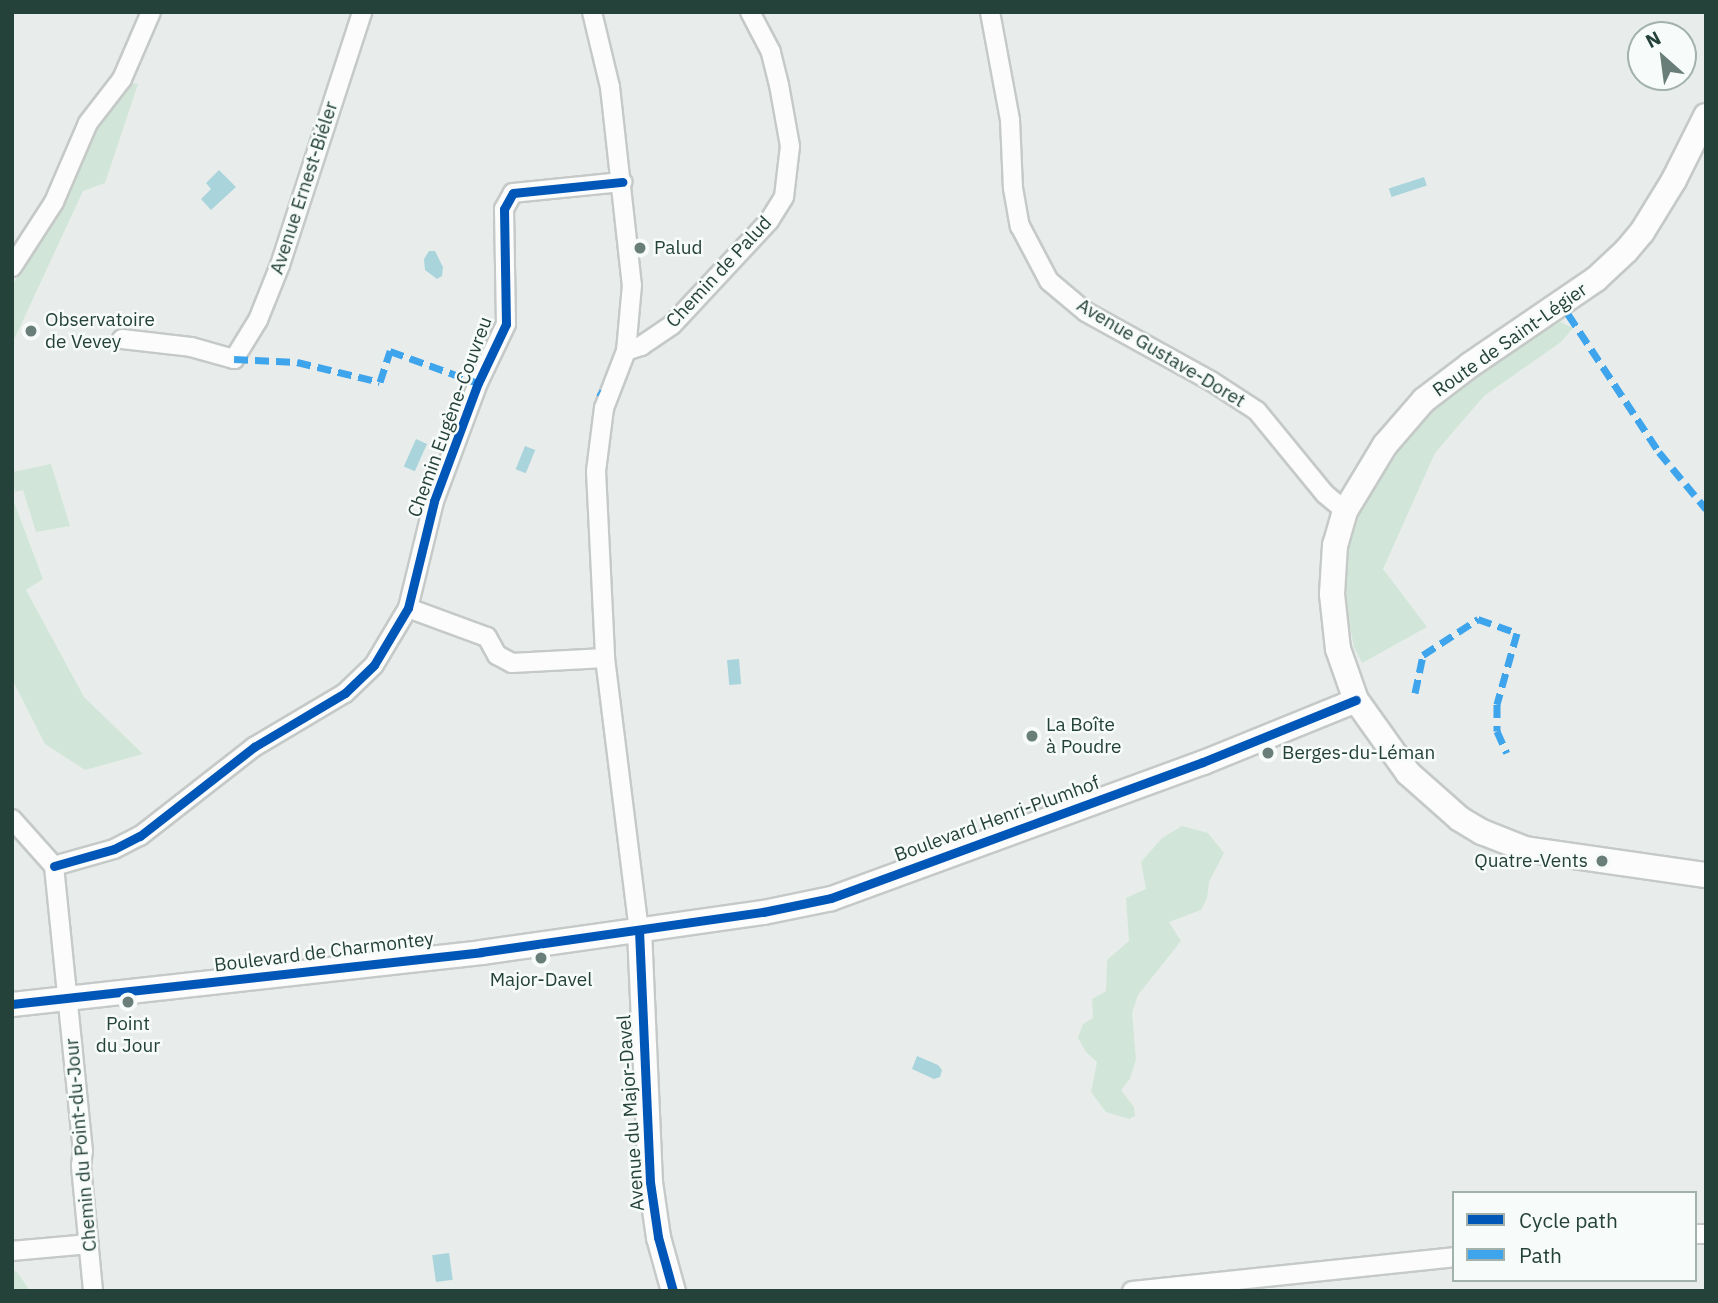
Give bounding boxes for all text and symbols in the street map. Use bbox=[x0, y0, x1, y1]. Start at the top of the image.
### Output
north arrow bbox=[1627, 21, 1697, 91]
text: N bbox=[1641, 25, 1665, 53]
street label: Avenue Ernest-Biéler bbox=[265, 99, 343, 277]
street label: Chemin de Palud bbox=[662, 212, 776, 332]
place label: Palud bbox=[654, 237, 702, 259]
marker: Palud bbox=[632, 240, 648, 256]
street label: Route de Saint-Légier bbox=[1428, 278, 1592, 402]
street label: Avenue Gustave-Doret bbox=[1073, 294, 1249, 412]
place label: Observatoire de Vevey bbox=[45, 309, 155, 353]
street label: Chemin Eugène-Couvreu bbox=[403, 314, 497, 520]
marker: Observatoire de Vevey bbox=[23, 323, 39, 339]
place label: La Boîte à Poudre bbox=[1046, 714, 1122, 758]
marker: La Boîte à Poudre bbox=[1024, 728, 1040, 744]
place label: Berges-du-Léman bbox=[1282, 742, 1435, 764]
marker: Berges-du-Léman bbox=[1260, 745, 1276, 761]
street label: Boulevard Henri-Plumhof bbox=[891, 771, 1103, 867]
place label: Quatre-Vents bbox=[1474, 850, 1588, 872]
marker: Quatre-Vents bbox=[1594, 853, 1610, 869]
street label: Boulevard de Charmontey bbox=[213, 927, 435, 977]
marker: Major-Davel bbox=[533, 950, 549, 966]
place label: Major-Davel bbox=[490, 969, 592, 991]
marker: Point du Jour bbox=[120, 994, 136, 1010]
place label: Point du Jour bbox=[96, 1013, 160, 1057]
street label: Avenue du Major-Davel bbox=[613, 1014, 649, 1212]
street label: Chemin du Point-du-Jour bbox=[60, 1037, 102, 1253]
legend bbox=[1452, 1191, 1697, 1282]
text: Cycle path bbox=[1519, 1206, 1618, 1234]
text: Path bbox=[1519, 1241, 1562, 1269]

